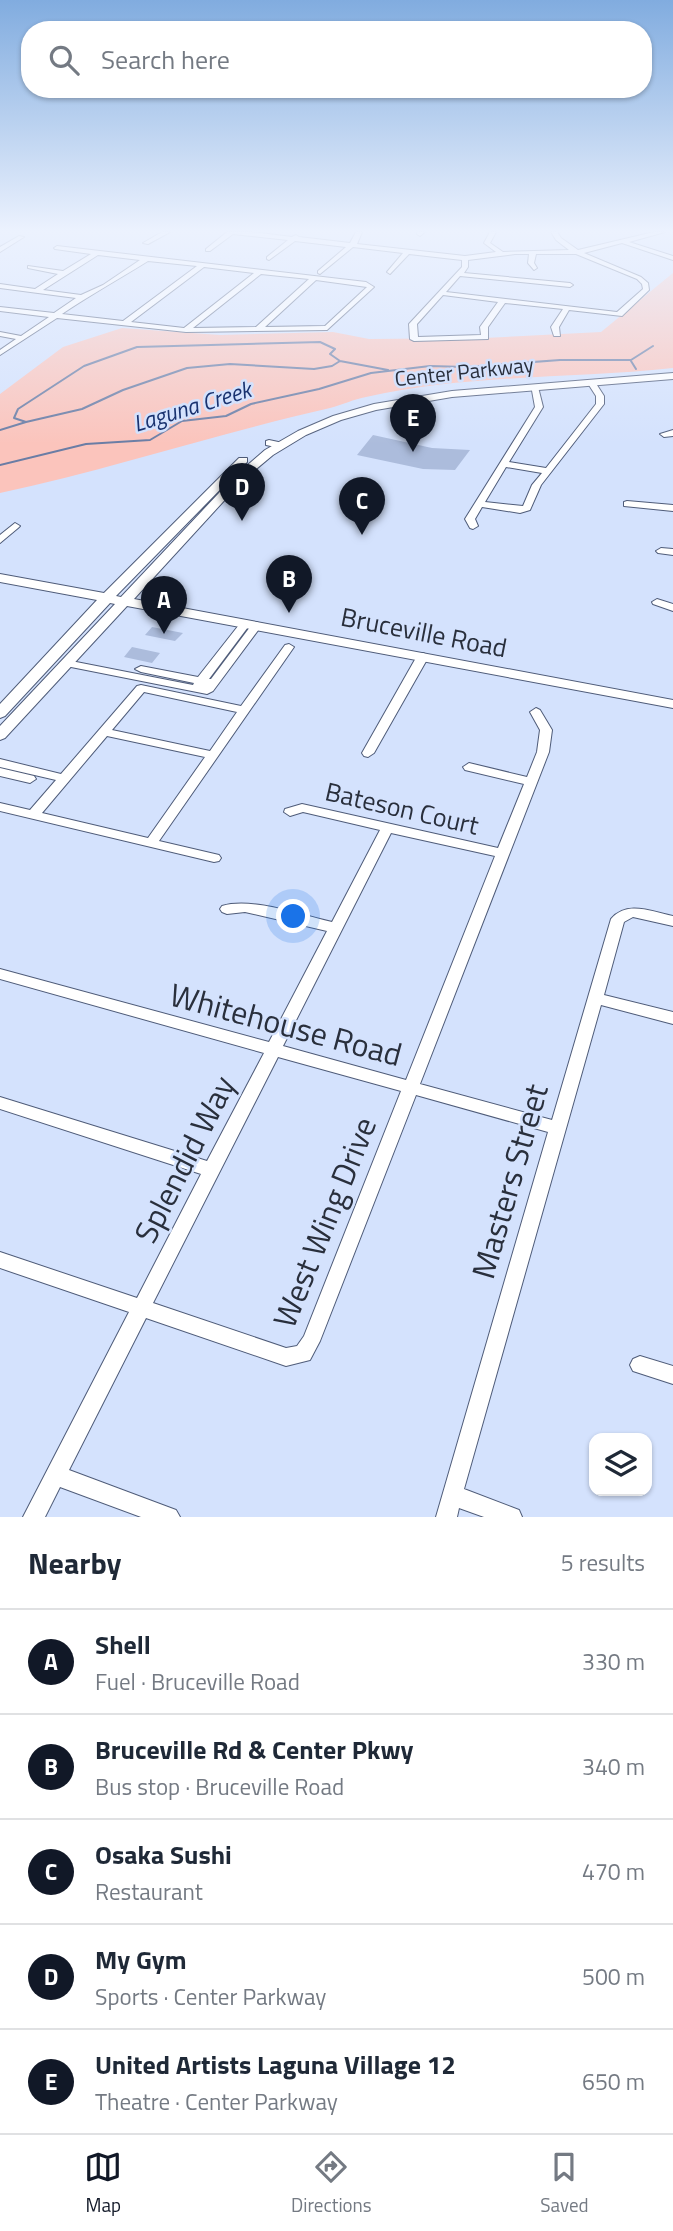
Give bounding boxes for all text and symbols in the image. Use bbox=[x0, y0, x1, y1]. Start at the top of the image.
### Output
search box bbox=[21, 21, 652, 98]
text: Search here bbox=[101, 40, 230, 79]
icon: search bbox=[45, 41, 83, 79]
street label: Center Parkway bbox=[393, 348, 535, 394]
water label: Laguna Creek bbox=[129, 371, 258, 441]
pin: E bbox=[390, 394, 436, 452]
pin: D bbox=[219, 463, 265, 521]
pin: C bbox=[339, 477, 385, 535]
pin: B bbox=[266, 555, 312, 613]
pin: A bbox=[141, 576, 187, 634]
street label: Bruceville Road bbox=[338, 597, 510, 667]
street label: Bateson Court bbox=[321, 771, 483, 845]
your location bbox=[276, 899, 310, 933]
street label: Whitehouse Road bbox=[165, 970, 407, 1078]
street label: Splendid Way bbox=[121, 1067, 247, 1251]
street label: Masters Street bbox=[458, 1078, 560, 1284]
street label: West Wing Drive bbox=[260, 1110, 388, 1334]
map controls bbox=[589, 1433, 652, 1496]
button: layers bbox=[589, 1433, 652, 1496]
text: Nearby bbox=[28, 1540, 121, 1586]
text: 5 results bbox=[561, 1545, 645, 1580]
text: Shell bbox=[95, 1625, 151, 1664]
text: A bbox=[44, 1644, 58, 1679]
text: 330 m bbox=[582, 1644, 645, 1679]
text: Fuel · Bruceville Road bbox=[95, 1664, 300, 1699]
text: Bruceville Rd & Center Pkwy bbox=[95, 1730, 413, 1769]
text: B bbox=[44, 1749, 58, 1784]
text: 340 m bbox=[582, 1749, 645, 1784]
text: Bus stop · Bruceville Road bbox=[95, 1769, 344, 1804]
text: Osaka Sushi bbox=[95, 1835, 232, 1874]
text: C bbox=[45, 1854, 57, 1889]
text: 470 m bbox=[582, 1854, 645, 1889]
text: Restaurant bbox=[95, 1874, 203, 1909]
text: My Gym bbox=[95, 1940, 187, 1979]
text: D bbox=[44, 1959, 58, 1994]
text: 500 m bbox=[582, 1959, 645, 1994]
text: Sports · Center Parkway bbox=[95, 1979, 326, 2014]
text: United Artists Laguna Village 12 bbox=[95, 2045, 456, 2084]
text: E bbox=[45, 2064, 57, 2099]
text: 650 m bbox=[582, 2064, 645, 2099]
text: Theatre · Center Parkway bbox=[95, 2084, 338, 2119]
tab: Map bbox=[84, 2148, 122, 2219]
tab: Directions bbox=[291, 2148, 372, 2219]
tab: Saved bbox=[540, 2148, 589, 2219]

